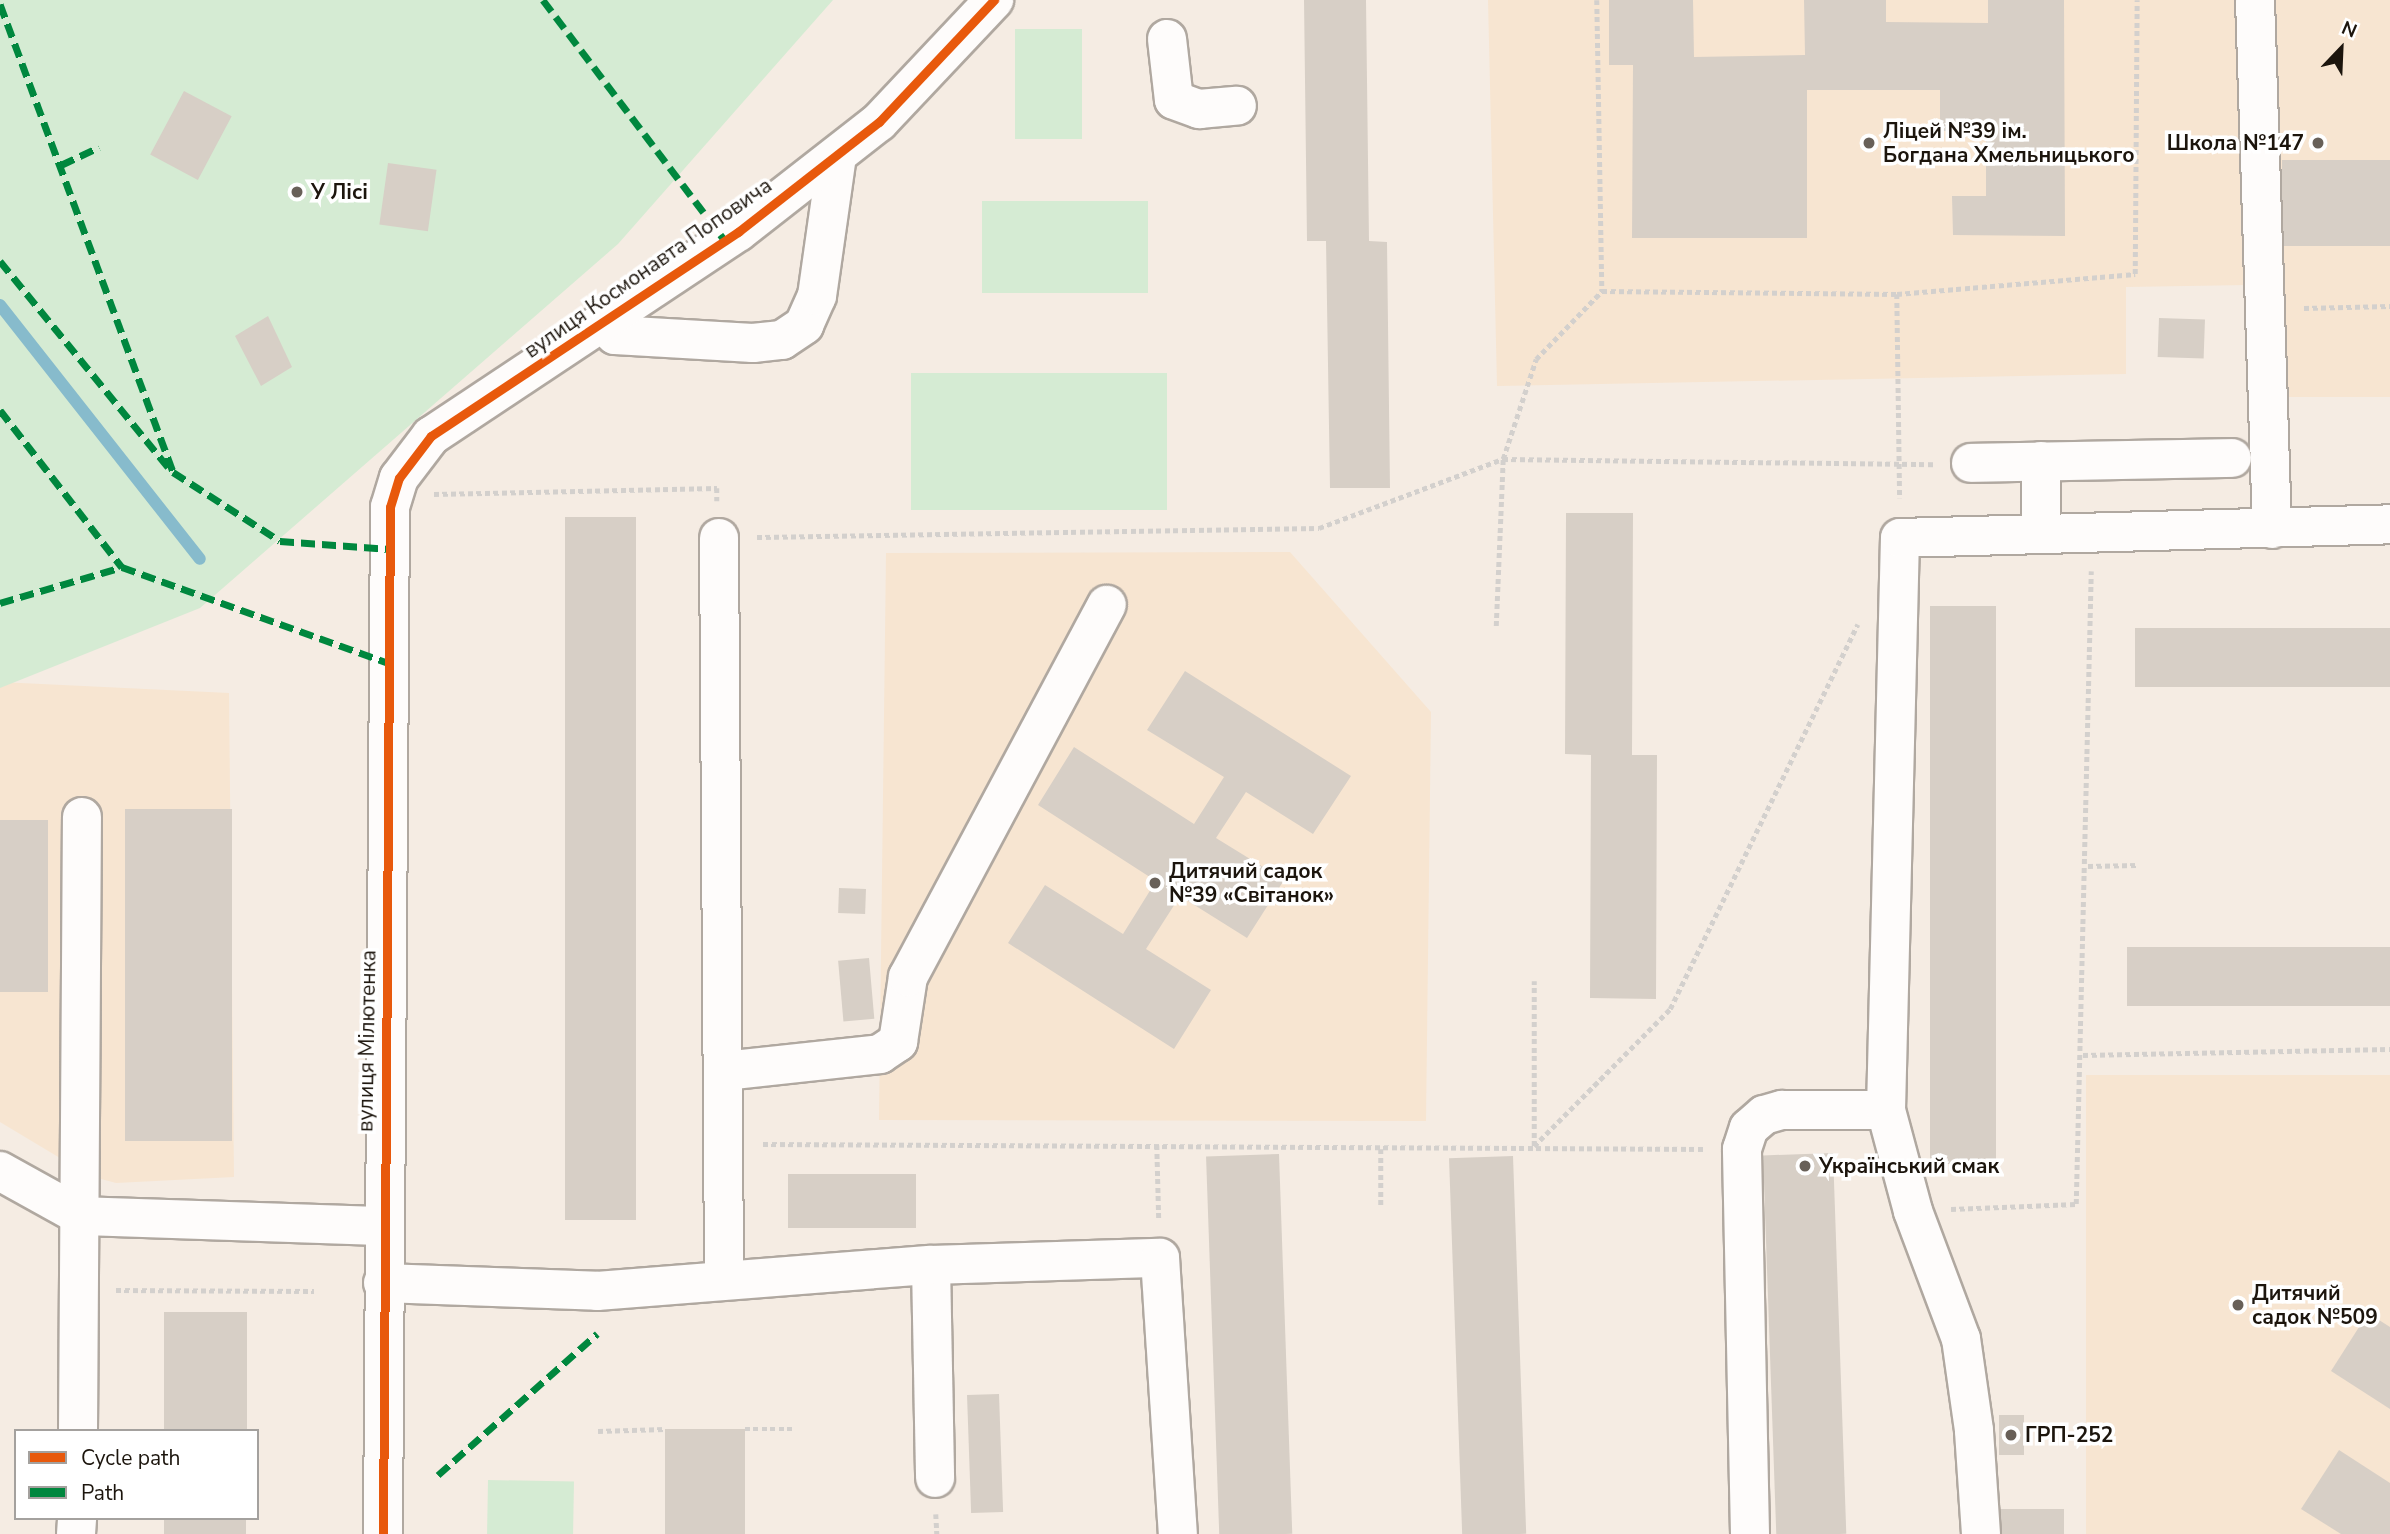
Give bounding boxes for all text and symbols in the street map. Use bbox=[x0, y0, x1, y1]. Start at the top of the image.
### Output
north arrow bbox=[2306, 14, 2376, 84]
text: N bbox=[2338, 15, 2361, 44]
place label: Ліцей №39 ім. Богдана Хмельницького bbox=[1883, 118, 2135, 168]
place label: Школа №147 bbox=[2167, 130, 2304, 156]
marker: Ліцей №39 ім. Богдана Хмельницького bbox=[1861, 135, 1877, 151]
marker: Школа №147 bbox=[2310, 135, 2326, 151]
street label: вулиця Космонавта Поповича bbox=[519, 173, 777, 363]
place label: У Лісі bbox=[311, 179, 368, 205]
marker: У Лісі bbox=[289, 184, 305, 200]
place label: Дитячий садок №39 «Світанок» bbox=[1169, 858, 1334, 908]
marker: Дитячий садок №39 «Світанок» bbox=[1147, 875, 1163, 891]
street label: вулиця Мілютенка bbox=[353, 950, 381, 1132]
place label: Український смак bbox=[1819, 1153, 1999, 1179]
marker: Український смак bbox=[1797, 1158, 1813, 1174]
place label: Дитячий садок №509 bbox=[2252, 1280, 2378, 1330]
marker: Дитячий садок №509 bbox=[2230, 1297, 2246, 1313]
place label: ГРП-252 bbox=[2025, 1422, 2113, 1448]
marker: ГРП-252 bbox=[2003, 1427, 2019, 1443]
legend bbox=[14, 1429, 259, 1520]
text: Cycle path bbox=[81, 1444, 180, 1472]
text: Path bbox=[81, 1479, 124, 1507]

